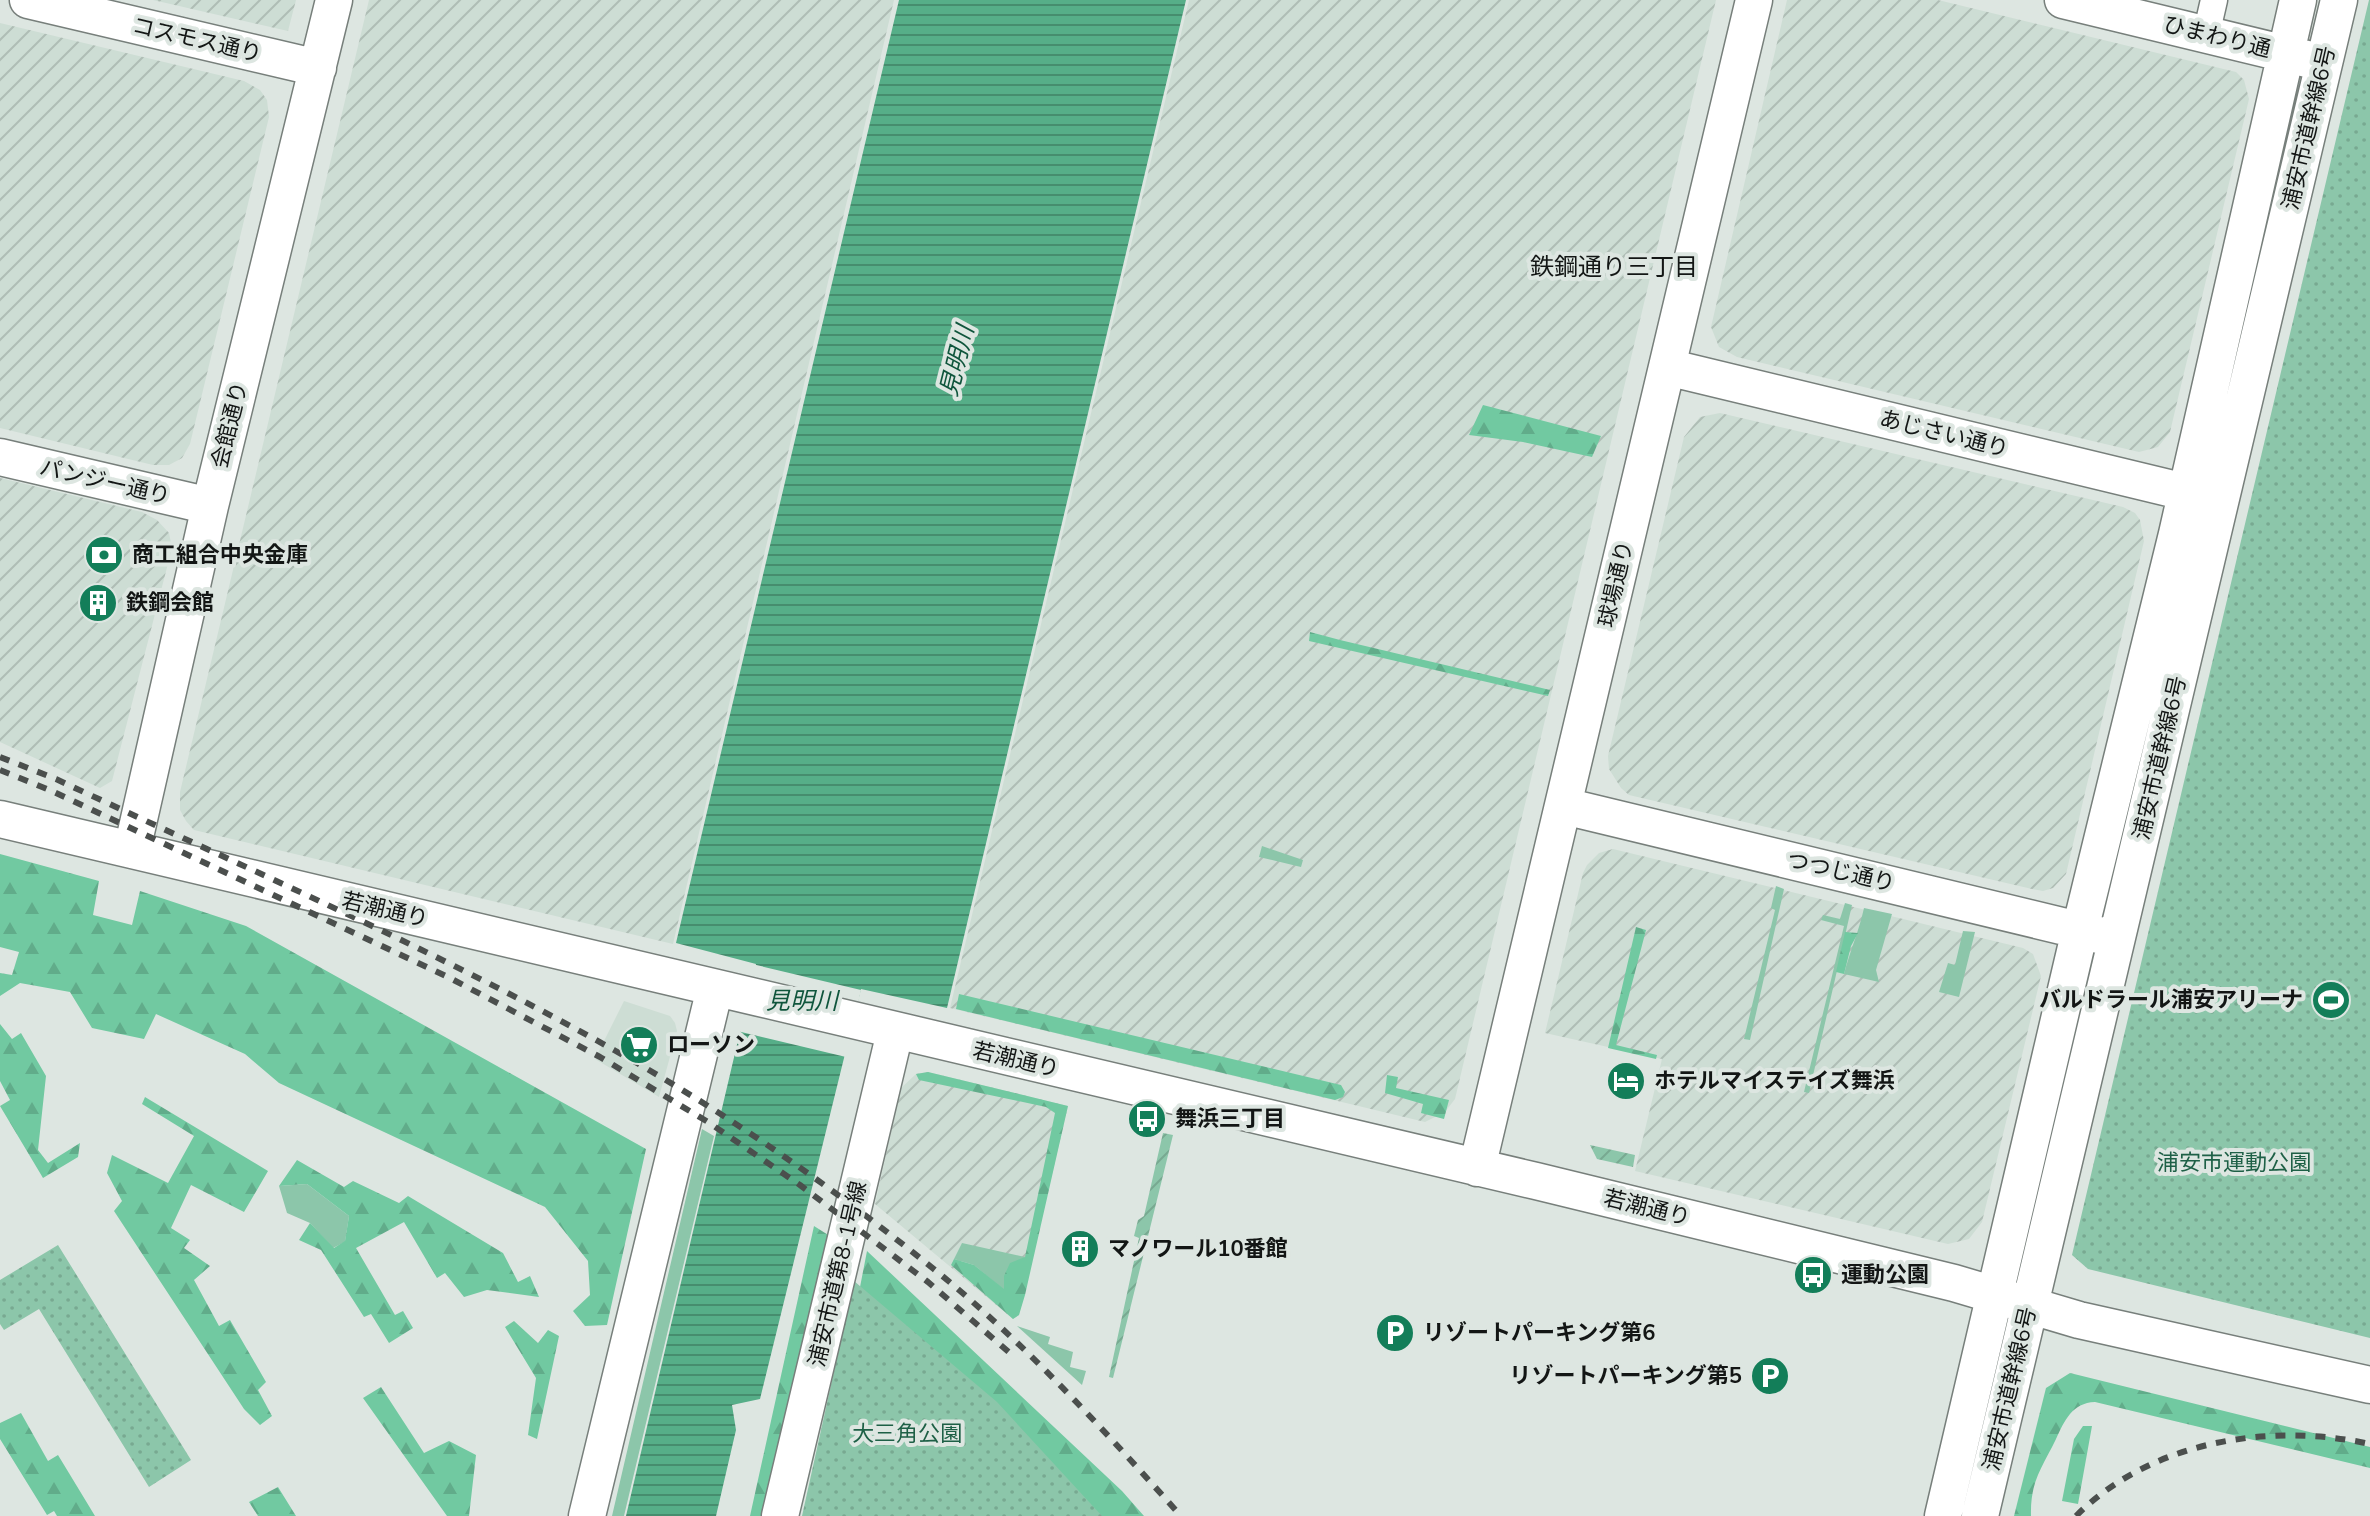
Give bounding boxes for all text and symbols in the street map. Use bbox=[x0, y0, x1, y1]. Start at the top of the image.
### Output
street label: ひまわり通 bbox=[2160, 9, 2274, 65]
street label: コスモス通り bbox=[129, 11, 265, 69]
street label: 浦安市道幹線6号 bbox=[2276, 43, 2342, 213]
district label: 鉄鋼通り三丁目 bbox=[1530, 251, 1698, 283]
water label: 見明川 bbox=[933, 319, 982, 400]
street label: 会館通り bbox=[205, 379, 255, 471]
street label: あじさい通り bbox=[1876, 403, 2012, 465]
street label: パンジー通り bbox=[37, 452, 173, 512]
bank icon: 商工組合中央金庫 bbox=[83, 534, 125, 576]
street label: 球場通り bbox=[1591, 538, 1641, 630]
place label: 商工組合中央金庫 bbox=[132, 540, 308, 570]
building icon: 鉄鋼会館 bbox=[77, 582, 119, 624]
place label: 鉄鋼会館 bbox=[126, 588, 214, 618]
street label: 浦安市道幹線6号 bbox=[2127, 673, 2193, 843]
street label: つつじ通り bbox=[1784, 845, 1898, 899]
street label: 若潮通り bbox=[339, 885, 431, 935]
sports icon: バルドラール浦安アリーナ bbox=[2310, 979, 2352, 1021]
water label: 見明川 bbox=[766, 985, 841, 1017]
place label: バルドラール浦安アリーナ bbox=[2039, 985, 2303, 1015]
supermarket icon: ローソン bbox=[618, 1024, 660, 1066]
place label: ローソン bbox=[667, 1030, 755, 1060]
street label: 若潮通り bbox=[970, 1035, 1062, 1085]
hotel icon: ホテルマイステイズ舞浜 bbox=[1605, 1060, 1647, 1102]
place label: ホテルマイステイズ舞浜 bbox=[1654, 1066, 1895, 1096]
bus stop icon: 舞浜三丁目 bbox=[1126, 1098, 1168, 1140]
place label: 舞浜三丁目 bbox=[1175, 1104, 1285, 1134]
park label: 浦安市運動公園 bbox=[2157, 1148, 2311, 1178]
street label: 浦安市道第8-1号線 bbox=[802, 1178, 874, 1370]
street label: 若潮通り bbox=[1601, 1183, 1693, 1233]
building icon: マノワール10番館 bbox=[1059, 1228, 1101, 1270]
place label: マノワール10番館 bbox=[1108, 1234, 1288, 1264]
bus stop icon: 運動公園 bbox=[1792, 1254, 1834, 1296]
place label: 運動公園 bbox=[1841, 1260, 1929, 1290]
street label: 浦安市道幹線6号 bbox=[1977, 1304, 2043, 1474]
parking icon: リゾートパーキング第6 bbox=[1374, 1312, 1416, 1354]
place label: リゾートパーキング第6 bbox=[1423, 1318, 1656, 1348]
parking icon: リゾートパーキング第5 bbox=[1749, 1355, 1791, 1397]
place label: リゾートパーキング第5 bbox=[1509, 1361, 1742, 1391]
park label: 大三角公園 bbox=[852, 1419, 962, 1449]

